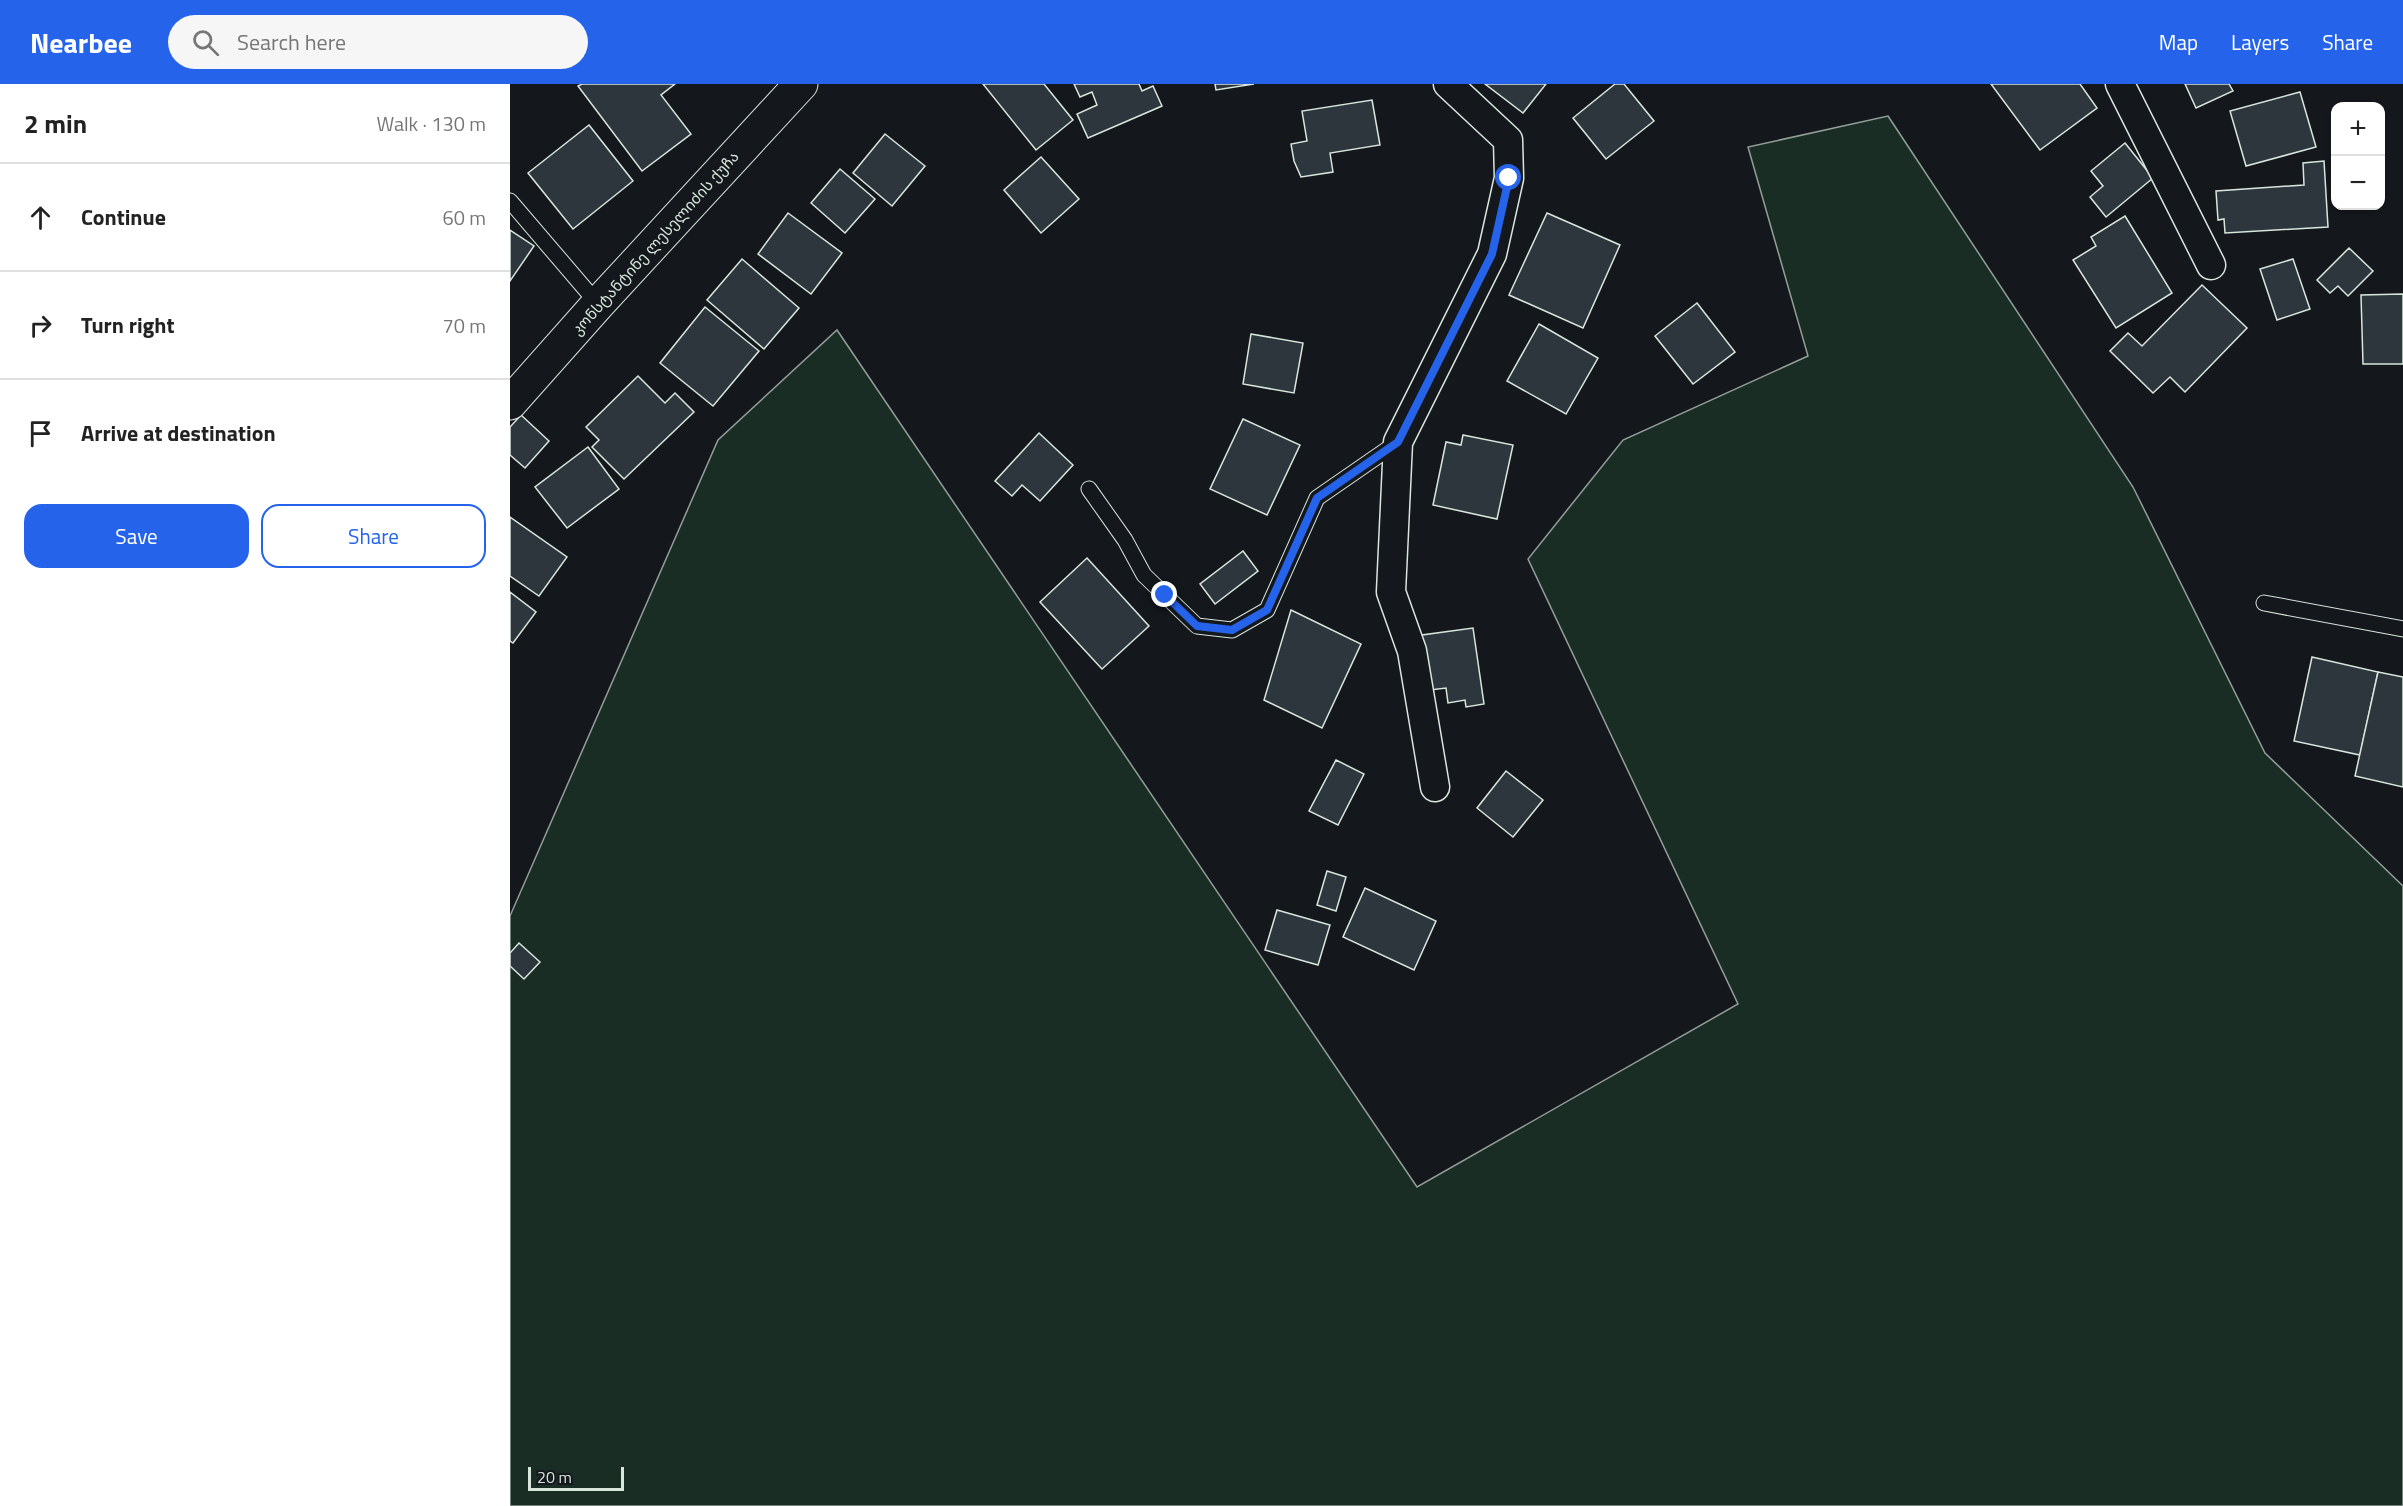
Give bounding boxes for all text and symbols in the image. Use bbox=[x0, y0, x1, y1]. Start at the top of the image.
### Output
search box bbox=[168, 15, 588, 69]
text: Nearbee bbox=[30, 21, 132, 64]
text: Search here bbox=[237, 25, 346, 59]
icon: search bbox=[189, 26, 222, 59]
text: Map bbox=[2159, 26, 2198, 58]
text: Layers bbox=[2231, 26, 2289, 58]
text: Share bbox=[2322, 26, 2373, 58]
map controls bbox=[2331, 102, 2385, 210]
button: + bbox=[2331, 102, 2385, 156]
text: 2 min bbox=[24, 104, 87, 143]
text: Walk · 130 m bbox=[377, 108, 486, 139]
street label: კონსტანტინე ლესელიძის ქუჩა bbox=[566, 146, 744, 340]
button: − bbox=[2331, 156, 2385, 210]
route start bbox=[1495, 164, 1521, 190]
text: Continue bbox=[81, 200, 166, 234]
icon: ahead bbox=[24, 201, 57, 234]
text: 60 m bbox=[442, 202, 486, 233]
text: Turn right bbox=[81, 308, 175, 342]
icon: right bbox=[24, 309, 57, 342]
text: 70 m bbox=[442, 310, 486, 341]
text: Arrive at destination bbox=[81, 416, 276, 450]
icon: arrive bbox=[24, 417, 57, 450]
button: Save bbox=[24, 504, 249, 568]
button: Share bbox=[261, 504, 486, 568]
route end bbox=[1151, 581, 1177, 607]
scale bar bbox=[528, 1464, 624, 1492]
text: 20 m bbox=[537, 1465, 572, 1489]

